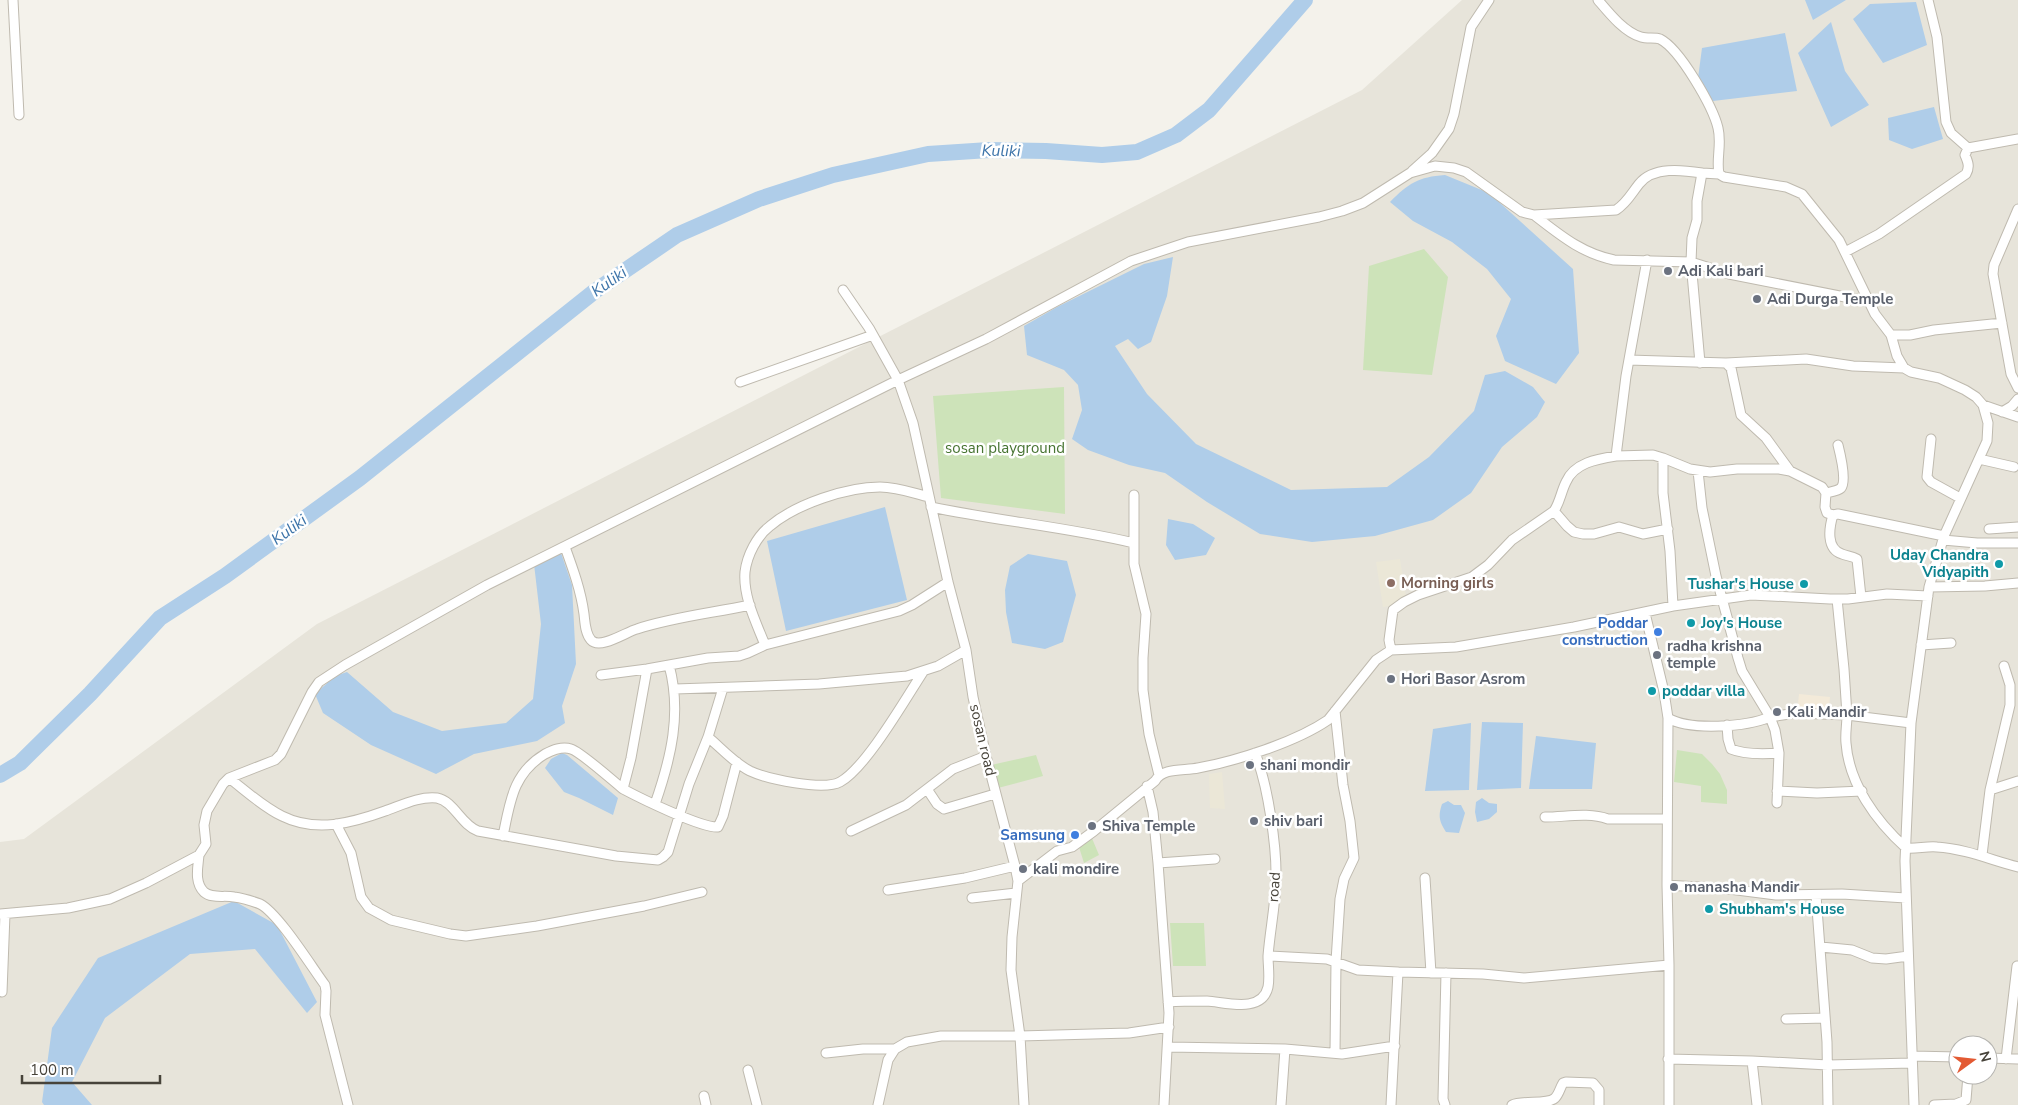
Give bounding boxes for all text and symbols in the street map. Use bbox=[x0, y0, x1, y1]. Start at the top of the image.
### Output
water label: Kuliki bbox=[981, 140, 1021, 162]
place label: Adi Kali bari bbox=[1678, 261, 1764, 281]
water label: Kuliki bbox=[587, 262, 632, 302]
marker: Adi Kali bari bbox=[1662, 265, 1674, 277]
place label: Adi Durga Temple bbox=[1767, 289, 1893, 309]
marker: Adi Durga Temple bbox=[1751, 293, 1763, 305]
park label: sosan playground bbox=[945, 438, 1065, 458]
water label: Kuliki bbox=[267, 509, 311, 550]
place label: Uday Chandra Vidyapith bbox=[1890, 545, 1989, 582]
marker: Uday Chandra Vidyapith bbox=[1993, 558, 2005, 570]
place label: Morning girls bbox=[1401, 573, 1494, 593]
place label: Tushar's House bbox=[1688, 574, 1794, 594]
marker: Morning girls bbox=[1385, 577, 1397, 589]
marker: Tushar's House bbox=[1798, 578, 1810, 590]
place label: Poddar construction bbox=[1562, 613, 1648, 650]
place label: Joy's House bbox=[1700, 613, 1782, 633]
marker: Joy's House bbox=[1685, 617, 1697, 629]
marker: Poddar construction bbox=[1652, 626, 1664, 638]
place label: radha krishna temple bbox=[1667, 636, 1762, 673]
marker: radha krishna temple bbox=[1651, 649, 1663, 661]
place label: Hori Basor Asrom bbox=[1401, 669, 1525, 689]
marker: Hori Basor Asrom bbox=[1385, 673, 1397, 685]
place label: poddar villa bbox=[1662, 681, 1745, 701]
marker: poddar villa bbox=[1646, 685, 1658, 697]
street label: sosan road bbox=[965, 702, 1001, 778]
place label: Kali Mandir bbox=[1787, 702, 1867, 722]
marker: Kali Mandir bbox=[1771, 706, 1783, 718]
place label: shani mondir bbox=[1260, 755, 1350, 775]
marker: shani mondir bbox=[1244, 759, 1256, 771]
place label: shiv bari bbox=[1264, 811, 1323, 831]
marker: shiv bari bbox=[1248, 815, 1260, 827]
place label: Shiva Temple bbox=[1102, 816, 1195, 836]
marker: Shiva Temple bbox=[1086, 820, 1098, 832]
place label: Samsung bbox=[1000, 825, 1065, 845]
marker: Samsung bbox=[1069, 829, 1081, 841]
place label: kali mondire bbox=[1033, 859, 1119, 879]
marker: kali mondire bbox=[1017, 863, 1029, 875]
street label: road bbox=[1263, 871, 1285, 903]
place label: manasha Mandir bbox=[1684, 877, 1800, 897]
marker: manasha Mandir bbox=[1668, 881, 1680, 893]
place label: Shubham's House bbox=[1719, 899, 1844, 919]
marker: Shubham's House bbox=[1703, 903, 1715, 915]
north arrow bbox=[1948, 1035, 1998, 1085]
text: N bbox=[1975, 1049, 1996, 1064]
scale bar bbox=[22, 1052, 160, 1084]
text: 100 m bbox=[30, 1060, 74, 1080]

